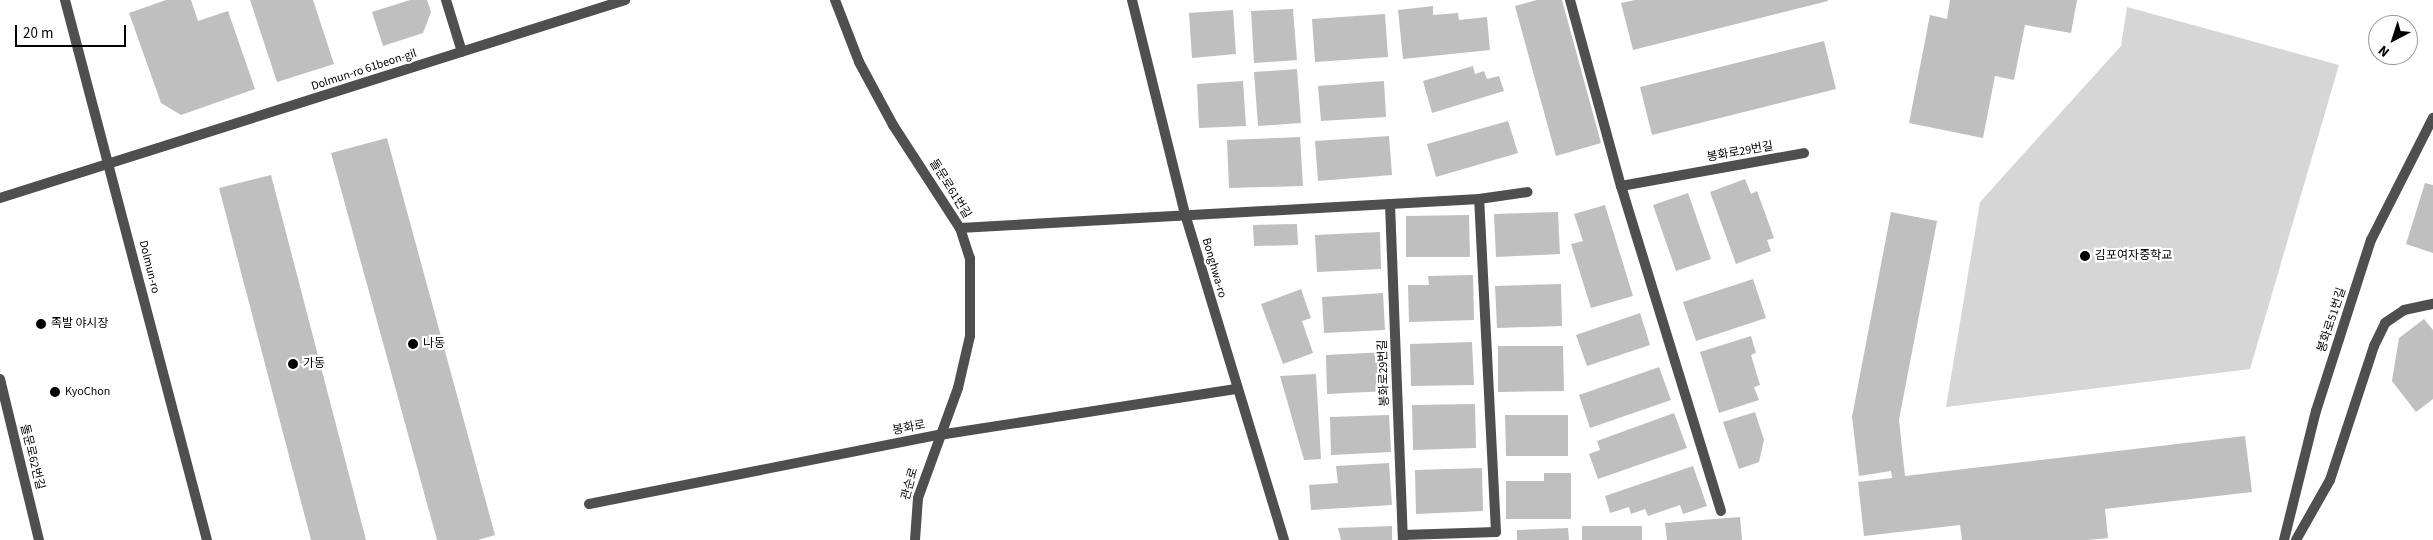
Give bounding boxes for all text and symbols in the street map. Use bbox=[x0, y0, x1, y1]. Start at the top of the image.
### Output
scale bar bbox=[18, 15, 129, 47]
north arrow bbox=[2368, 15, 2418, 65]
text: 20 m bbox=[23, 23, 53, 44]
text: N bbox=[2374, 40, 2394, 61]
street label: Dolmun-ro 61beon-gil bbox=[309, 46, 419, 94]
street label: 봉화로29번길 bbox=[1706, 139, 1774, 165]
street label: 돌문로61번길 bbox=[926, 157, 974, 221]
street label: Bonghwa-ro bbox=[1199, 236, 1229, 300]
street label: Dolmun-ro bbox=[135, 239, 163, 295]
place label: 김포여자중학교 bbox=[2095, 249, 2172, 263]
marker: 김포여자중학교 bbox=[2079, 250, 2091, 262]
street label: 봉화로51번길 bbox=[2315, 286, 2349, 354]
place label: 족발 야시장 bbox=[51, 317, 109, 331]
marker: 족발 야시장 bbox=[35, 318, 47, 330]
place label: 나동 bbox=[423, 337, 445, 351]
marker: 나동 bbox=[407, 338, 419, 350]
street label: 봉화로29번길 bbox=[1376, 339, 1392, 407]
place label: 가동 bbox=[303, 357, 325, 371]
marker: 가동 bbox=[287, 358, 299, 370]
place label: KyoChon bbox=[65, 385, 110, 399]
marker: KyoChon bbox=[49, 386, 61, 398]
street label: 봉화로 bbox=[891, 418, 927, 438]
street label: 돌문로62번길 bbox=[17, 423, 47, 491]
street label: 관순로 bbox=[899, 466, 921, 502]

